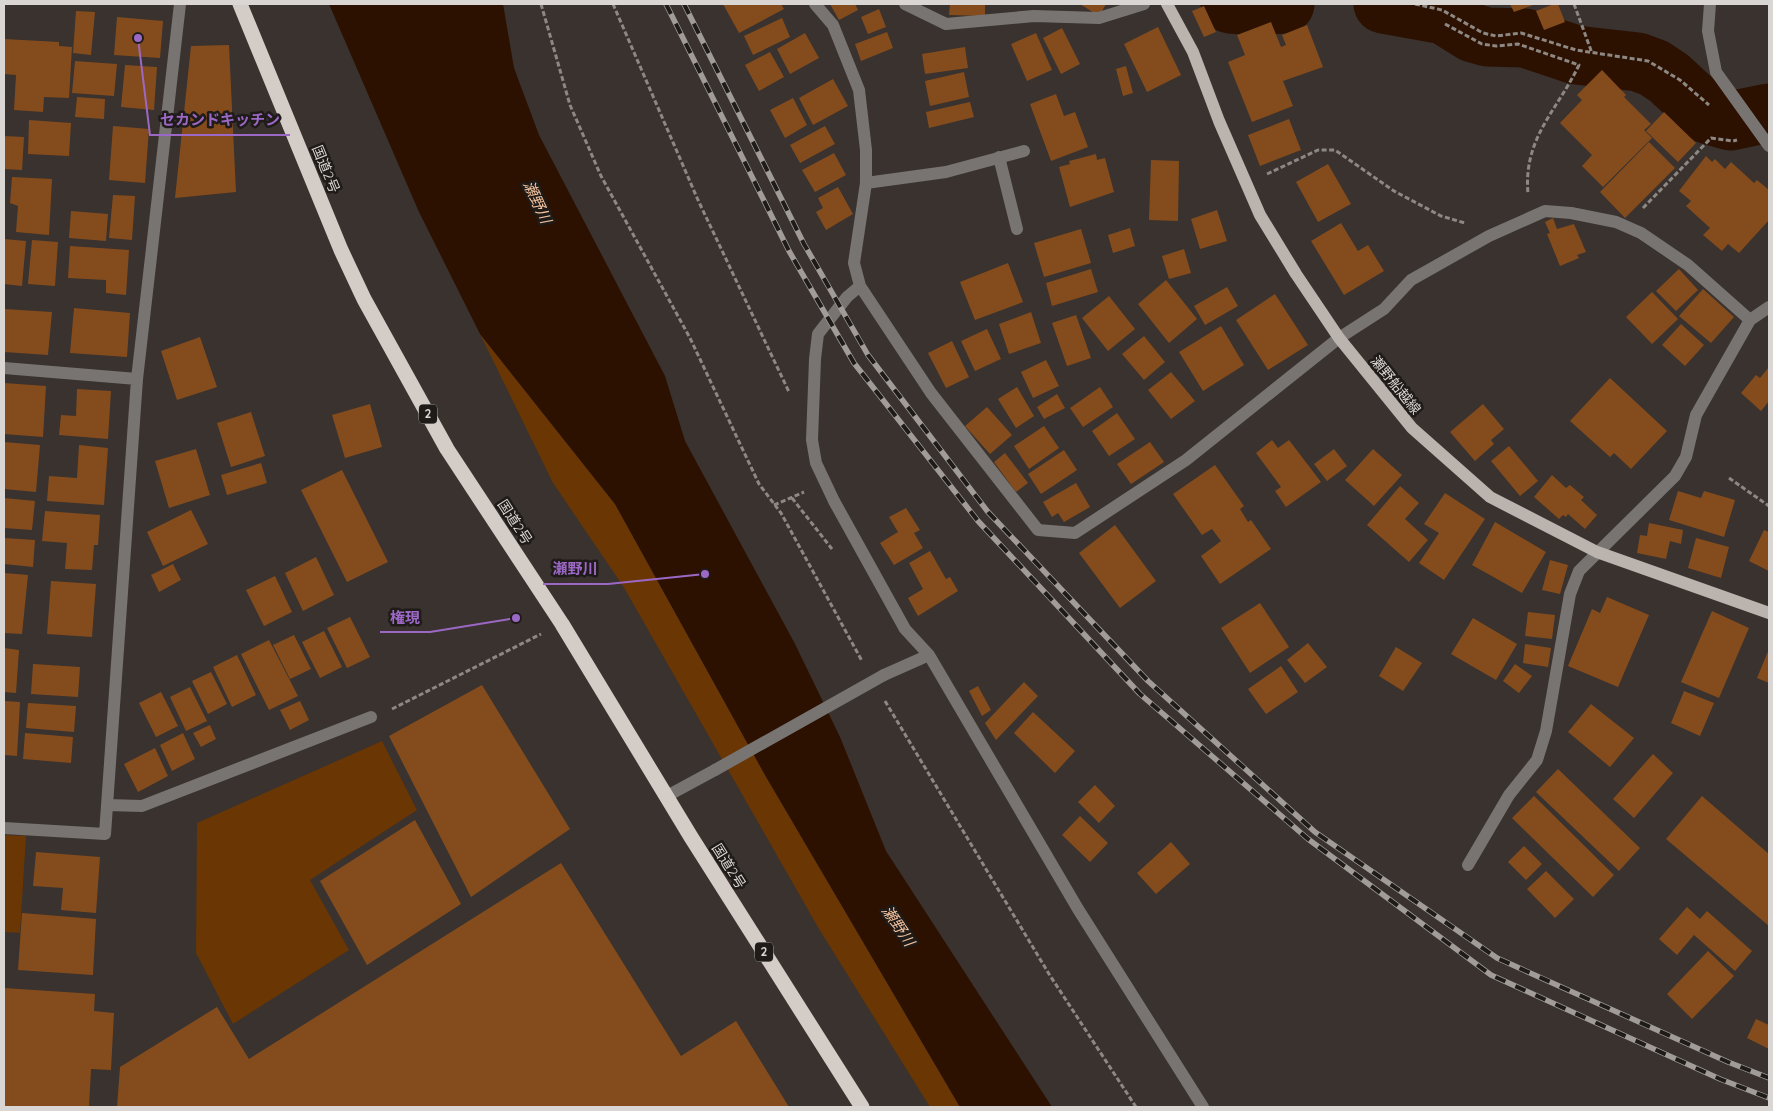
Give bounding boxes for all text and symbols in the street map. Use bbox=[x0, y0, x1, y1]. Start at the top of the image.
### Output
callout: セカンドキッチン bbox=[150, 105, 290, 135]
text: セカンドキッチン bbox=[160, 110, 280, 129]
street label: 国道2号 bbox=[308, 143, 344, 195]
water label: 瀬野川 bbox=[519, 177, 556, 228]
street label: 瀬野船越線 bbox=[1367, 352, 1425, 418]
road number: 2 bbox=[419, 404, 437, 424]
street label: 国道2号 bbox=[494, 496, 536, 548]
callout: 瀬野川 bbox=[543, 554, 608, 584]
text: 瀬野川 bbox=[552, 559, 598, 578]
callout: 権現 bbox=[380, 602, 430, 632]
text: 権現 bbox=[390, 608, 420, 627]
street label: 国道2号 bbox=[708, 840, 750, 892]
water label: 瀬野川 bbox=[878, 902, 920, 951]
road number: 2 bbox=[755, 942, 773, 962]

